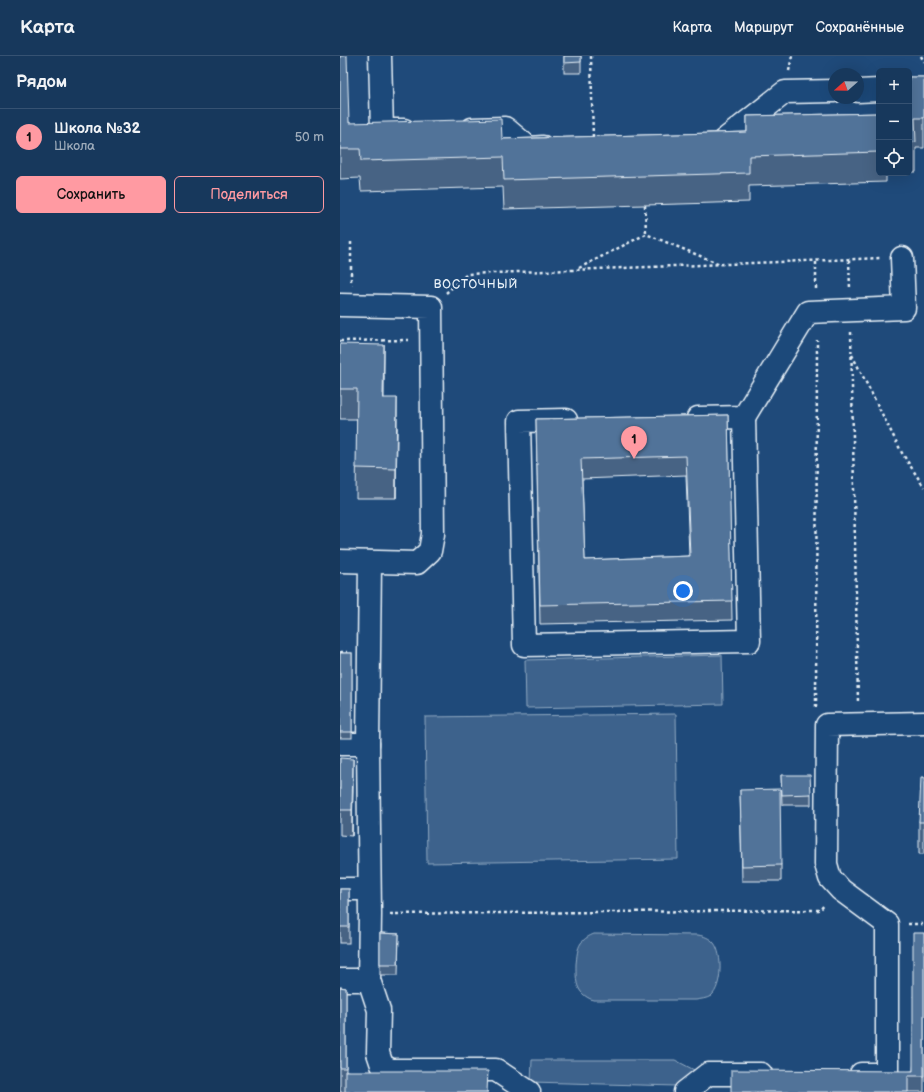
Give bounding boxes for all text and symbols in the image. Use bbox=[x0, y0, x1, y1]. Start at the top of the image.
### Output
text: Карта bbox=[20, 16, 74, 39]
text: Карта bbox=[673, 19, 712, 36]
text: Маршрут bbox=[734, 19, 794, 36]
text: Сохранённые bbox=[816, 19, 904, 36]
north arrow bbox=[828, 68, 864, 104]
map controls bbox=[876, 68, 912, 176]
button: + bbox=[876, 68, 912, 104]
text: Рядом bbox=[16, 72, 67, 92]
button: − bbox=[876, 104, 912, 140]
text: Школа №32 bbox=[54, 119, 140, 138]
text: 1 bbox=[26, 129, 32, 145]
text: 50 m bbox=[295, 129, 324, 145]
text: Школа bbox=[54, 138, 95, 154]
button: locate bbox=[876, 140, 912, 176]
button: Сохранить bbox=[16, 176, 166, 213]
button: Поделиться bbox=[174, 176, 324, 213]
district label: ВОСТОЧНЫЙ bbox=[434, 277, 518, 292]
pin: 1 bbox=[621, 426, 647, 459]
your location bbox=[673, 581, 693, 601]

